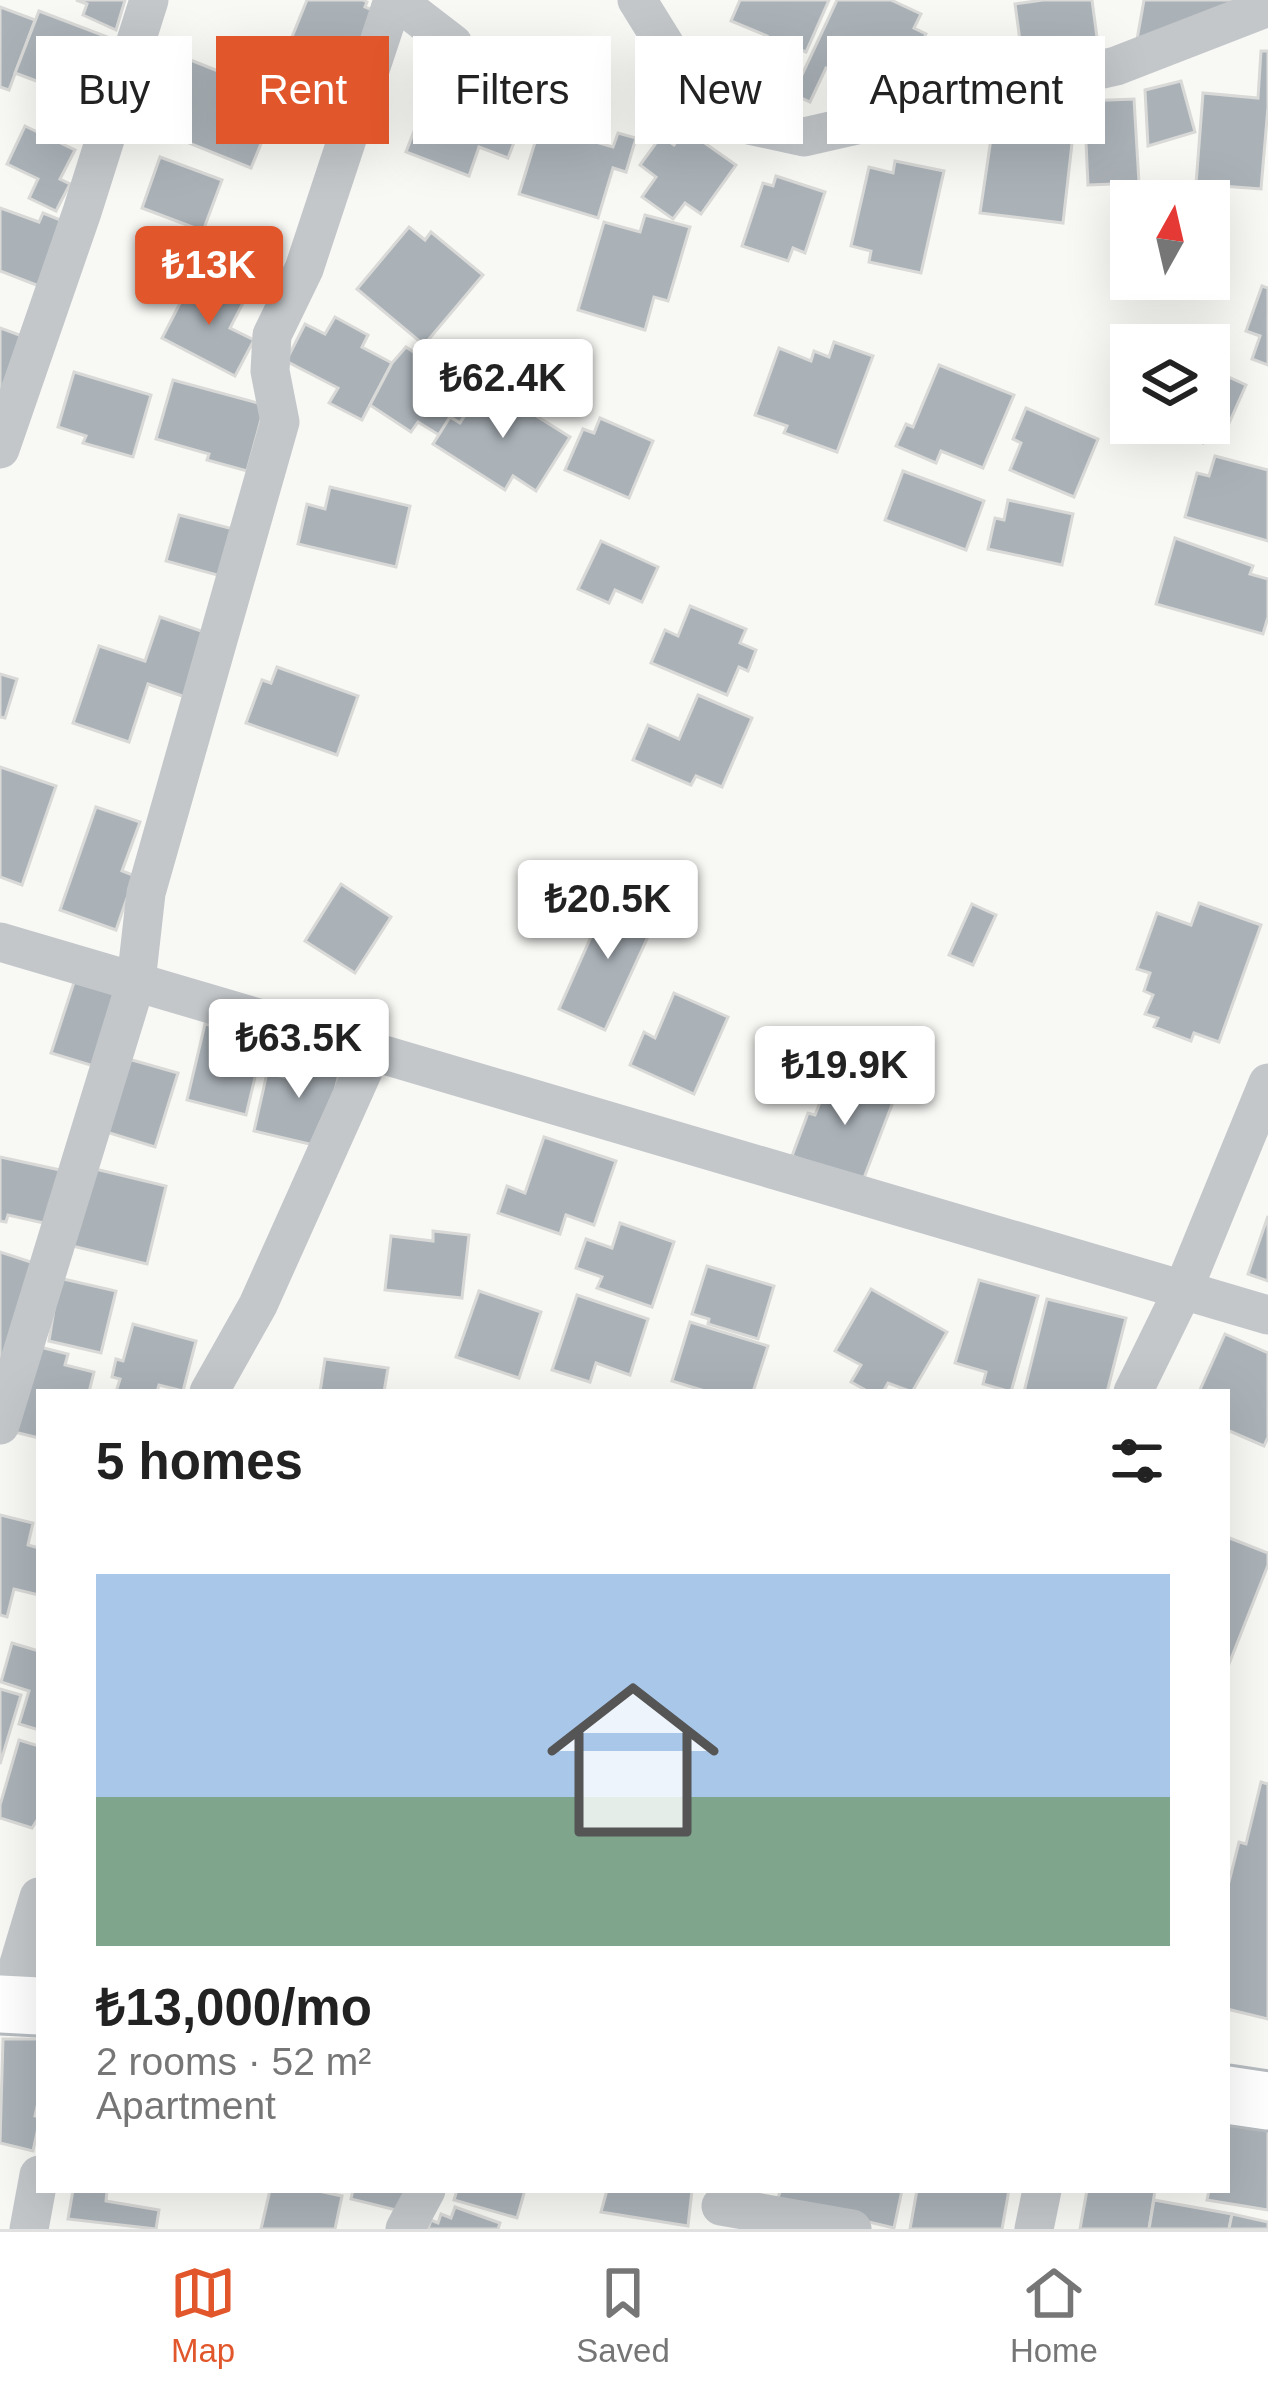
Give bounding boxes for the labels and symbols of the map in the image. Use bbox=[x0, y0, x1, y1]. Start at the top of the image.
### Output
north arrow bbox=[1110, 180, 1230, 300]
pin: ₺13K bbox=[138, 226, 280, 328]
pin: ₺62.4K bbox=[405, 339, 601, 441]
pin: ₺20.5K bbox=[510, 860, 706, 962]
pin: ₺63.5K bbox=[201, 999, 397, 1101]
pin: ₺19.9K bbox=[747, 1026, 943, 1128]

